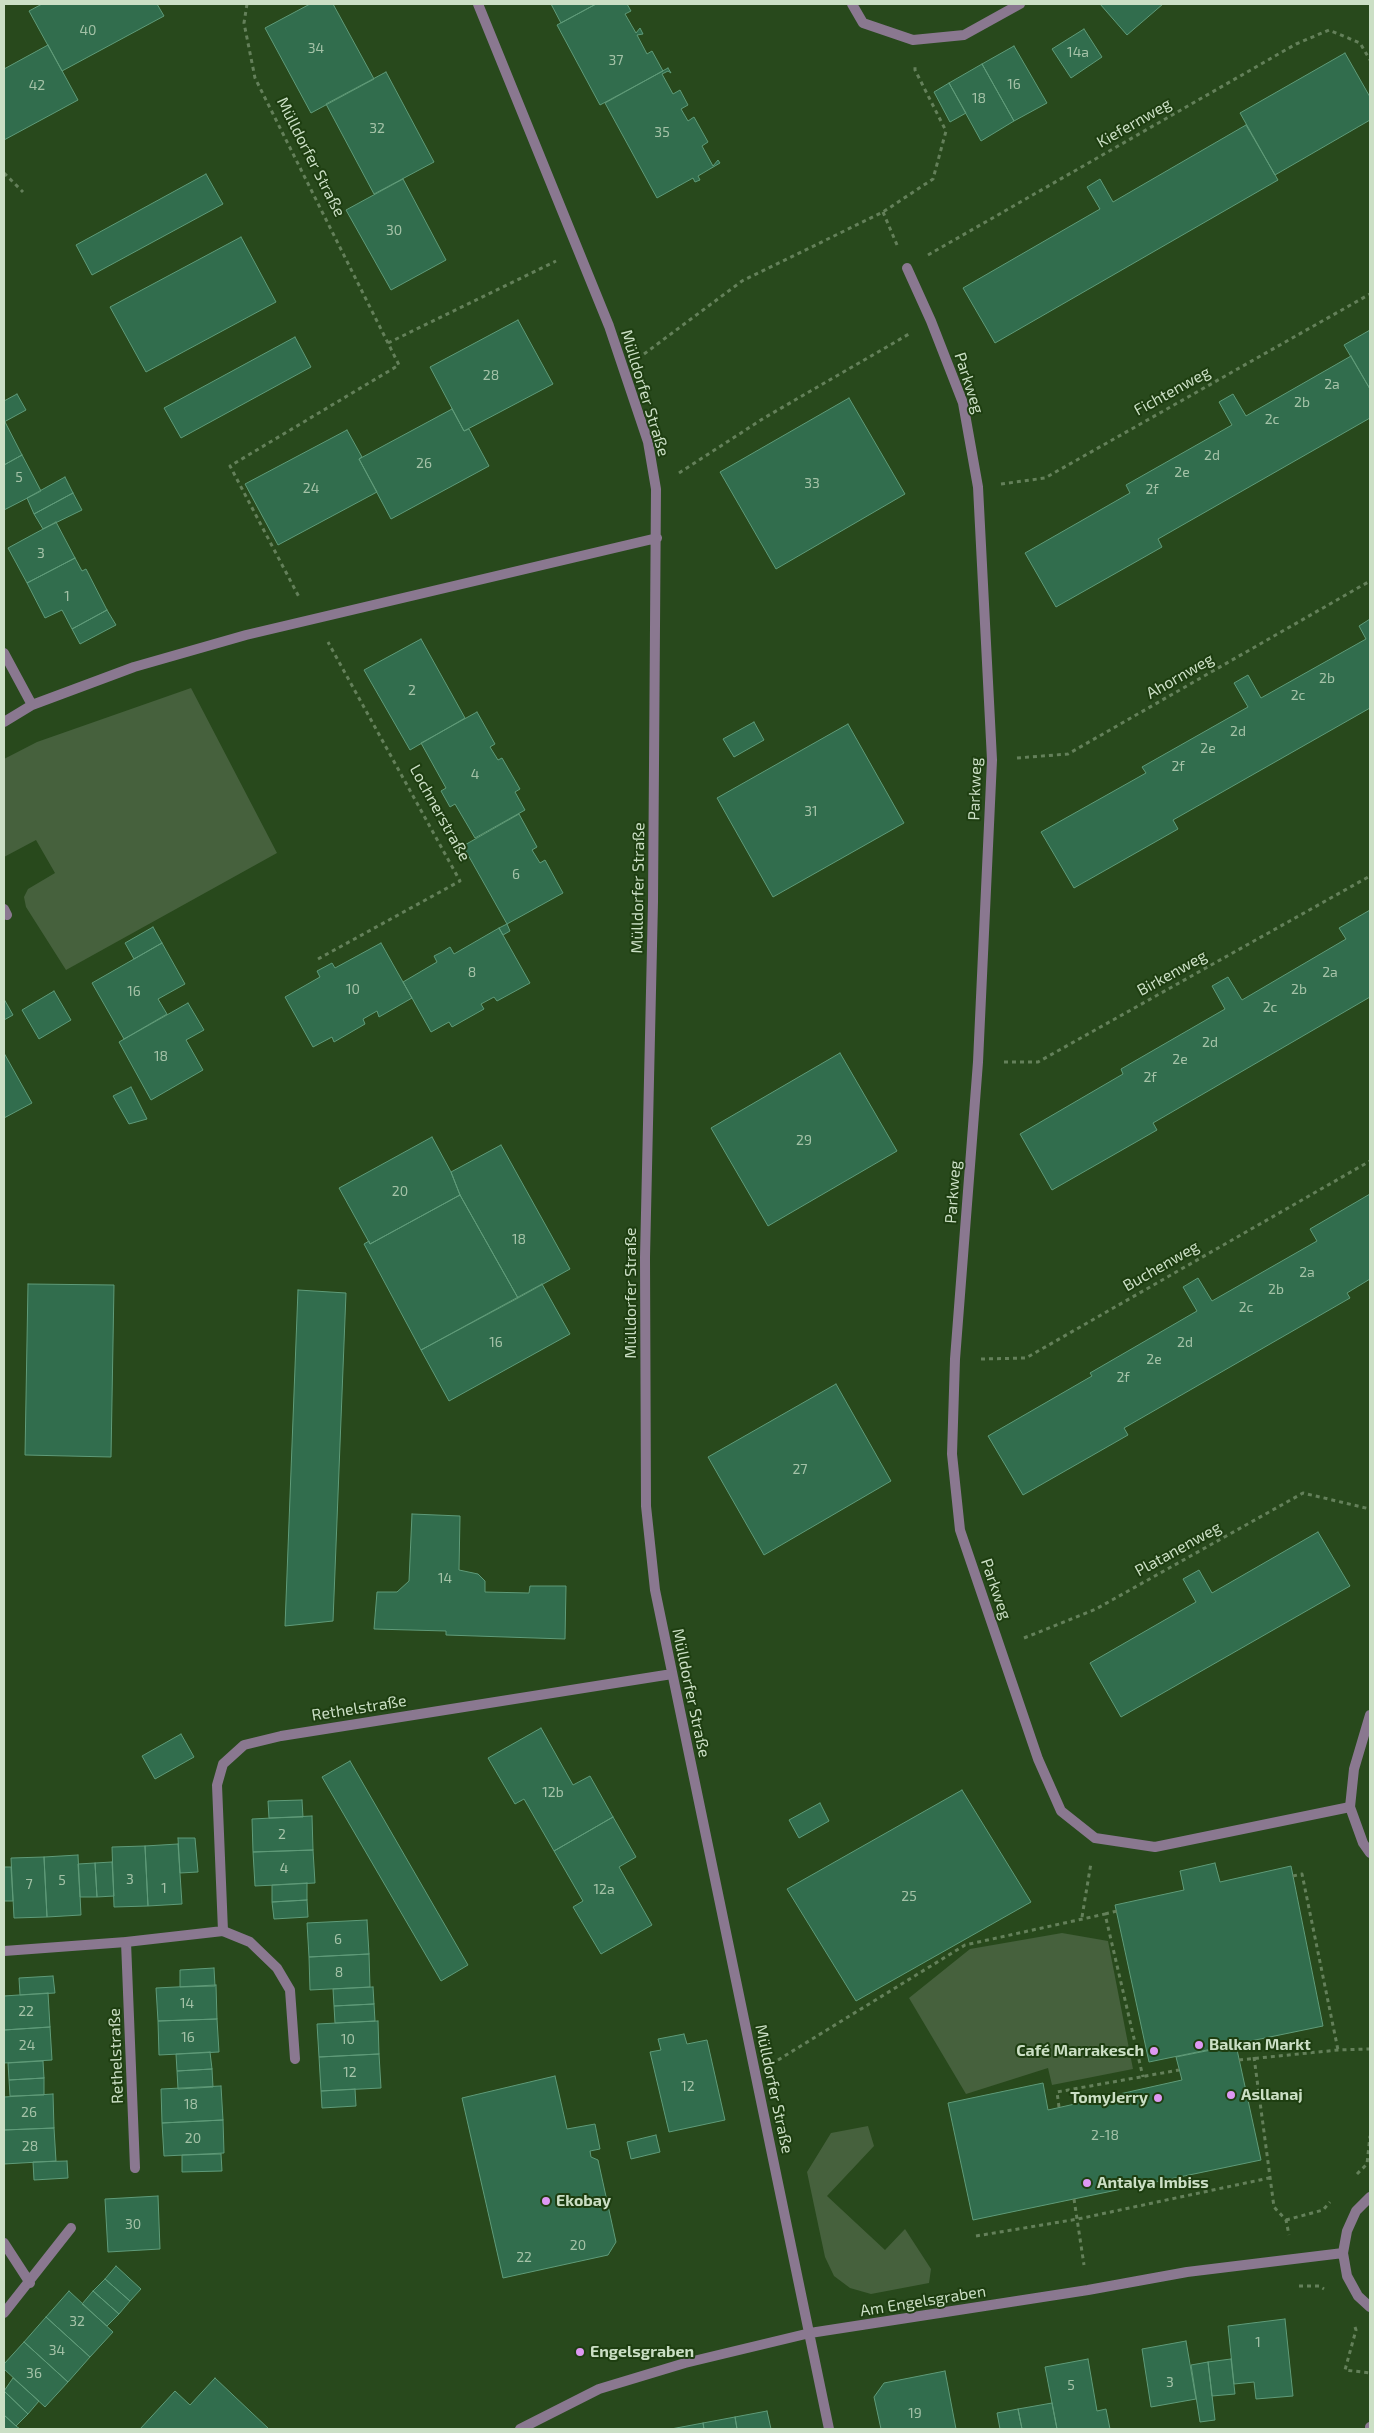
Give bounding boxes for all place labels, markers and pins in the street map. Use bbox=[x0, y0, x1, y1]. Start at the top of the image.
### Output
place label: Balkan Markt bbox=[1209, 2035, 1311, 2055]
marker: Balkan Markt bbox=[1193, 2039, 1205, 2051]
place label: Café Marrakesch bbox=[1016, 2041, 1144, 2061]
marker: Café Marrakesch bbox=[1148, 2045, 1160, 2057]
place label: Asllanaj bbox=[1241, 2085, 1303, 2105]
place label: TomyJerry bbox=[1070, 2088, 1148, 2108]
marker: Asllanaj bbox=[1225, 2089, 1237, 2101]
marker: TomyJerry bbox=[1152, 2092, 1164, 2104]
place label: Antalya Imbiss bbox=[1097, 2173, 1209, 2193]
marker: Antalya Imbiss bbox=[1081, 2177, 1093, 2189]
place label: Ekobay bbox=[556, 2191, 611, 2211]
marker: Ekobay bbox=[540, 2195, 552, 2207]
place label: Engelsgraben bbox=[590, 2342, 694, 2362]
marker: Engelsgraben bbox=[574, 2346, 586, 2358]

